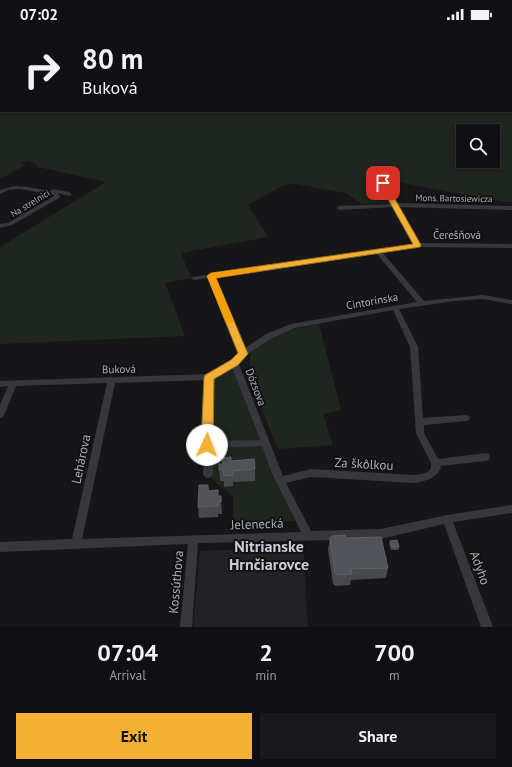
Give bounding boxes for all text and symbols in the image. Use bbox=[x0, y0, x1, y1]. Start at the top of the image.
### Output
text: 07:02 bbox=[20, 5, 58, 24]
text: 80 m bbox=[82, 40, 143, 77]
icon: right bbox=[16, 44, 68, 96]
text: Buková bbox=[82, 76, 138, 99]
map controls bbox=[456, 124, 500, 168]
button: search bbox=[456, 124, 500, 168]
pin bbox=[366, 166, 400, 200]
icon: arrive bbox=[372, 172, 394, 194]
street label: Na strelnici bbox=[8, 187, 52, 219]
street label: Mons. Bartosiewicza bbox=[415, 192, 493, 204]
street label: Čerešňová bbox=[433, 228, 481, 242]
street label: Cintorínska bbox=[345, 290, 399, 312]
street label: Buková bbox=[102, 362, 136, 376]
street label: Dózsova bbox=[242, 366, 270, 408]
position arrow bbox=[186, 424, 228, 466]
street label: Lehárova bbox=[67, 433, 95, 485]
street label: Za škôlkou bbox=[334, 454, 394, 474]
street label: Jelenecká bbox=[229, 515, 284, 533]
district label: Nitrianske Hrnčiarovce bbox=[229, 536, 309, 574]
street label: Adyho bbox=[466, 549, 494, 587]
street label: Kossúthova bbox=[165, 550, 187, 614]
text: 07:04 bbox=[97, 637, 158, 668]
text: 2 bbox=[259, 637, 273, 668]
text: 700 bbox=[374, 637, 415, 668]
text: Arrival bbox=[110, 667, 146, 684]
text: min bbox=[255, 667, 277, 684]
text: m bbox=[389, 667, 400, 684]
button: Exit bbox=[16, 713, 252, 759]
button: Share bbox=[260, 713, 496, 759]

